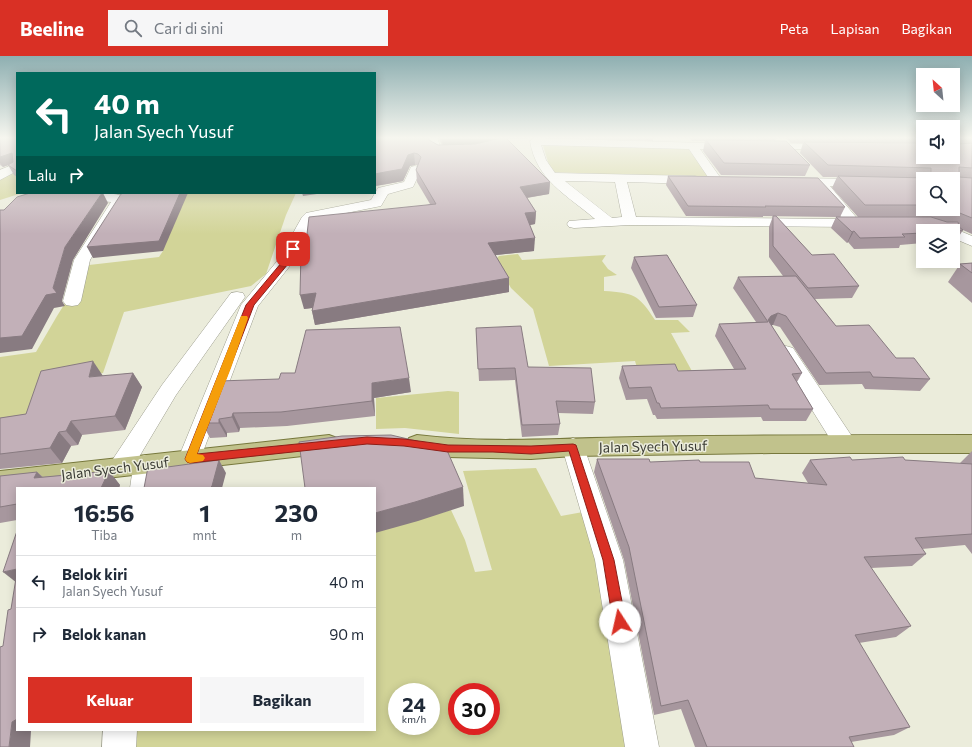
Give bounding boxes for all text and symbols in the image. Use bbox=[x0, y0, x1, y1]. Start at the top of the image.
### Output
search box bbox=[108, 10, 388, 46]
text: Beeline bbox=[20, 17, 84, 40]
icon: search bbox=[122, 17, 144, 39]
text: Cari di sini bbox=[154, 19, 223, 37]
text: Peta bbox=[780, 20, 809, 37]
text: Lapisan bbox=[831, 20, 880, 37]
text: Bagikan bbox=[902, 20, 952, 37]
north arrow bbox=[916, 68, 960, 112]
map controls bbox=[916, 68, 960, 268]
text: 40 m bbox=[94, 86, 160, 120]
icon: left bbox=[28, 88, 80, 140]
text: Jalan Syech Yusuf bbox=[94, 120, 234, 142]
button: sound bbox=[916, 120, 960, 164]
icon: right bbox=[65, 164, 87, 186]
text: Lalu bbox=[28, 166, 57, 184]
button: search bbox=[916, 172, 960, 216]
button: layers bbox=[916, 224, 960, 268]
pin bbox=[276, 232, 310, 266]
icon: arrive bbox=[282, 238, 304, 260]
street label: Jalan Syech Yusuf bbox=[599, 437, 708, 455]
street label: Jalan Syech Yusuf bbox=[60, 453, 170, 483]
text: 16:56 bbox=[74, 498, 135, 527]
text: 1 bbox=[199, 498, 210, 527]
text: 230 bbox=[275, 498, 318, 527]
text: Tiba bbox=[91, 527, 117, 543]
text: mnt bbox=[193, 527, 217, 543]
text: m bbox=[291, 527, 302, 543]
text: Belok kiri bbox=[62, 565, 128, 583]
icon: left bbox=[28, 571, 50, 593]
text: 40 m bbox=[329, 573, 364, 591]
text: Jalan Syech Yusuf bbox=[62, 583, 163, 599]
position arrow bbox=[599, 601, 641, 643]
icon: right bbox=[28, 623, 50, 645]
text: Belok kanan bbox=[62, 625, 146, 643]
text: 90 m bbox=[329, 625, 364, 643]
button: Keluar bbox=[28, 677, 192, 723]
button: Bagikan bbox=[200, 677, 364, 723]
speed limit sign: 30 bbox=[448, 683, 500, 735]
text: 24 bbox=[402, 692, 426, 716]
text: km/h bbox=[402, 713, 426, 725]

